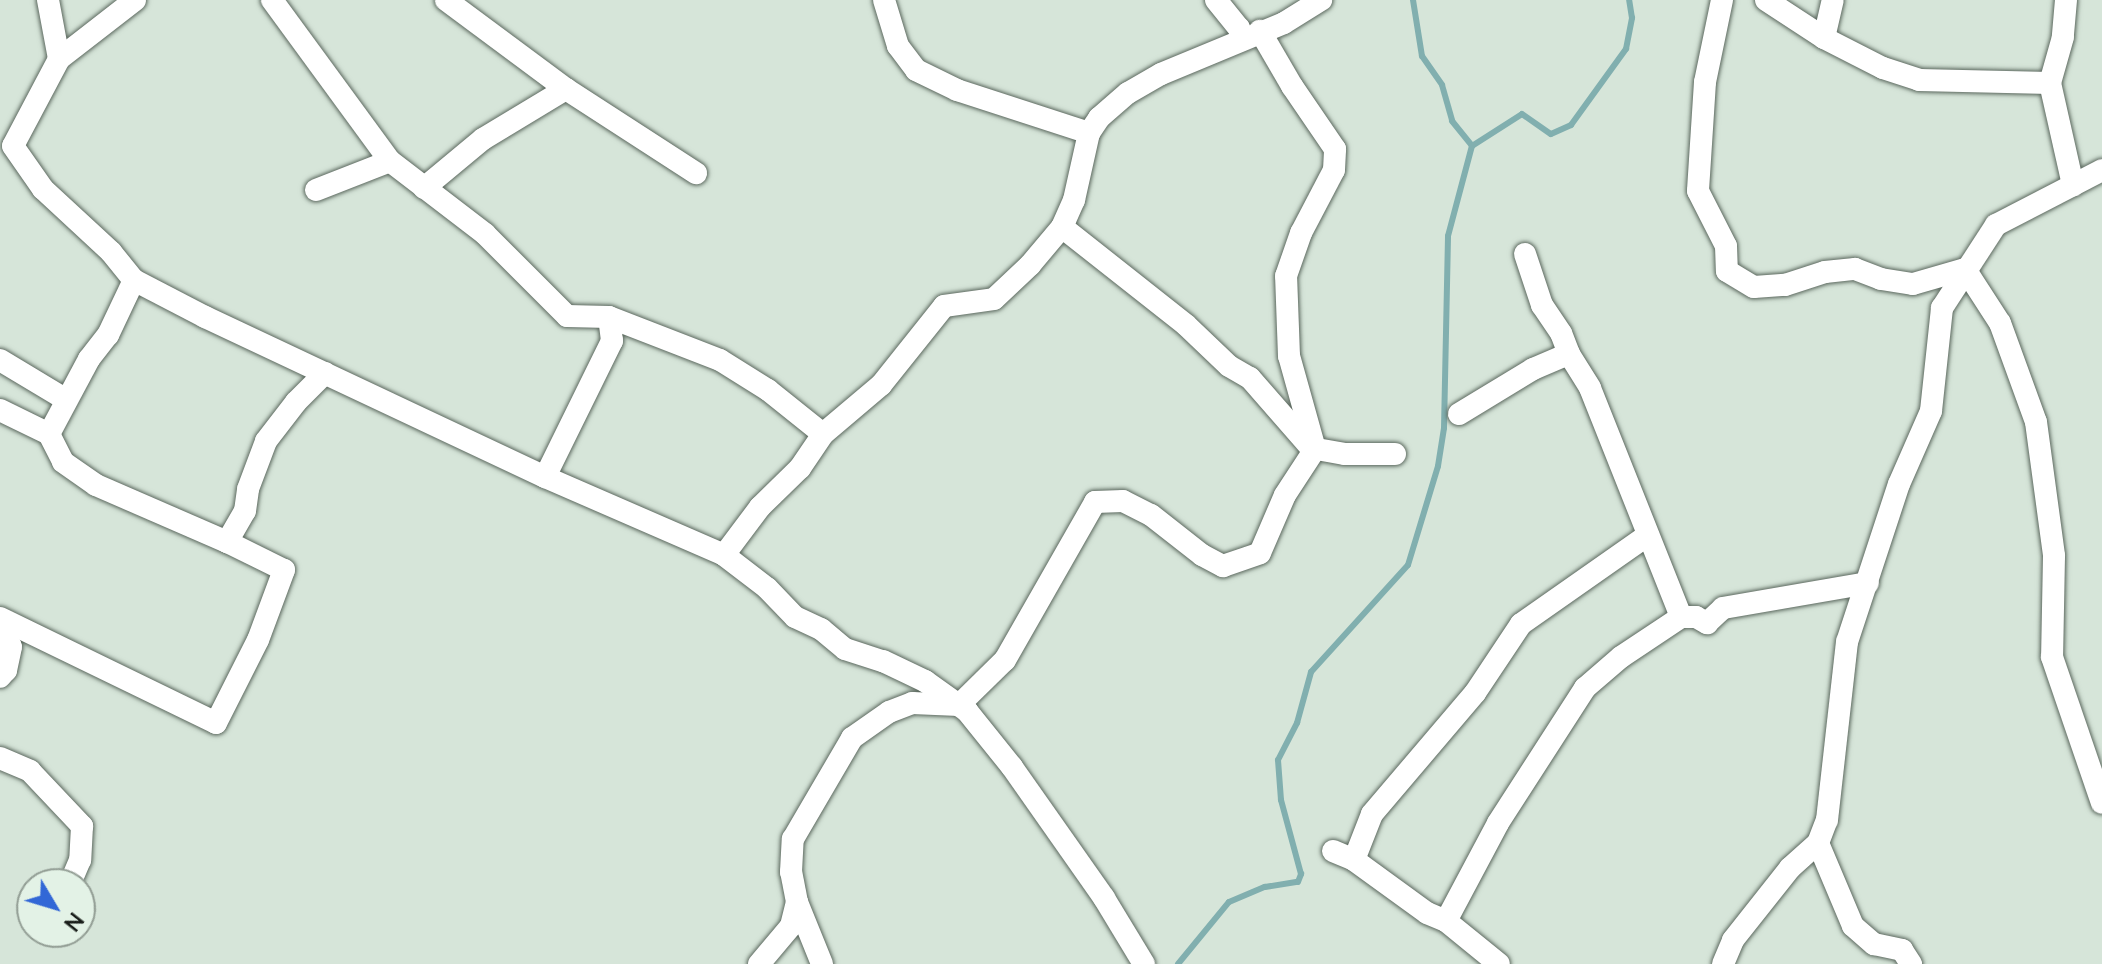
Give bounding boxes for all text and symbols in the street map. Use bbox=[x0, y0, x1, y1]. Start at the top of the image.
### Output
north arrow bbox=[16, 868, 96, 948]
text: N bbox=[56, 906, 90, 937]

